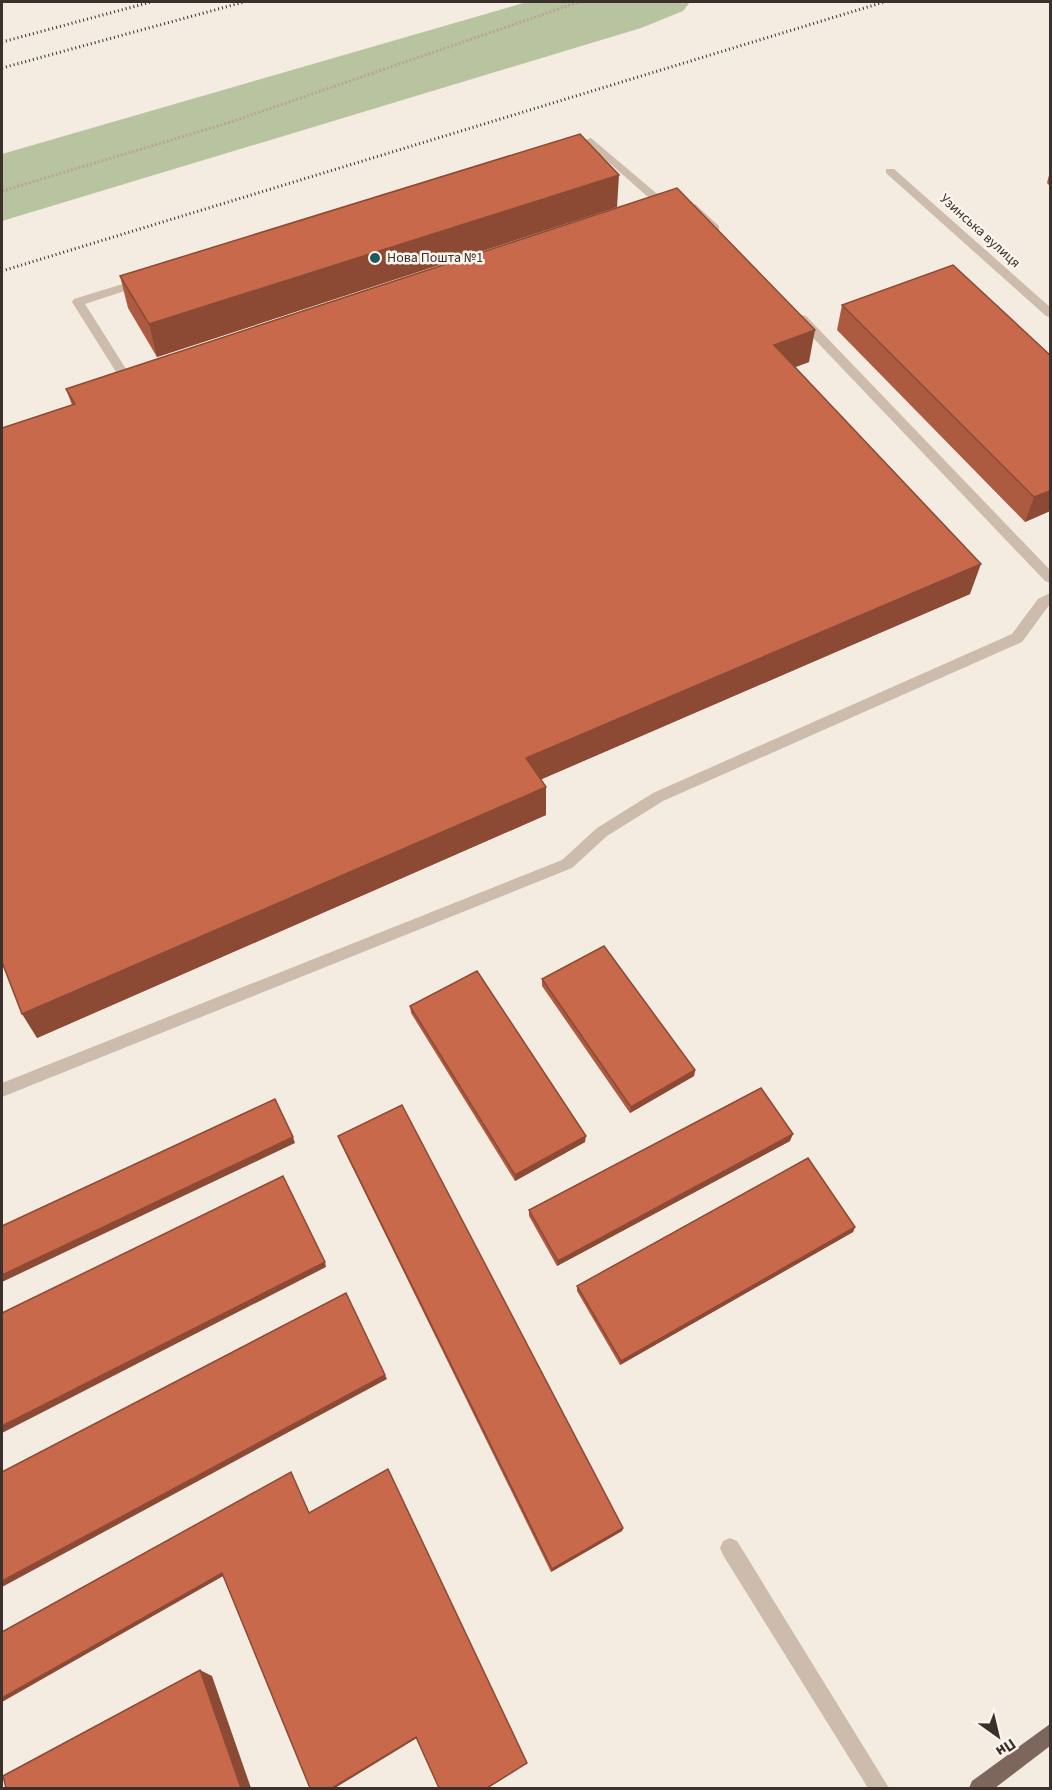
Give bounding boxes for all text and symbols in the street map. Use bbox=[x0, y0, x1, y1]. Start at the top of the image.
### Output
street label: Узинська вулиця bbox=[935, 189, 1025, 273]
place label: Нова Пошта №1 bbox=[387, 248, 483, 268]
marker: Нова Пошта №1 bbox=[368, 251, 382, 265]
north arrow bbox=[968, 1706, 1028, 1766]
text: Пн bbox=[991, 1733, 1020, 1762]

